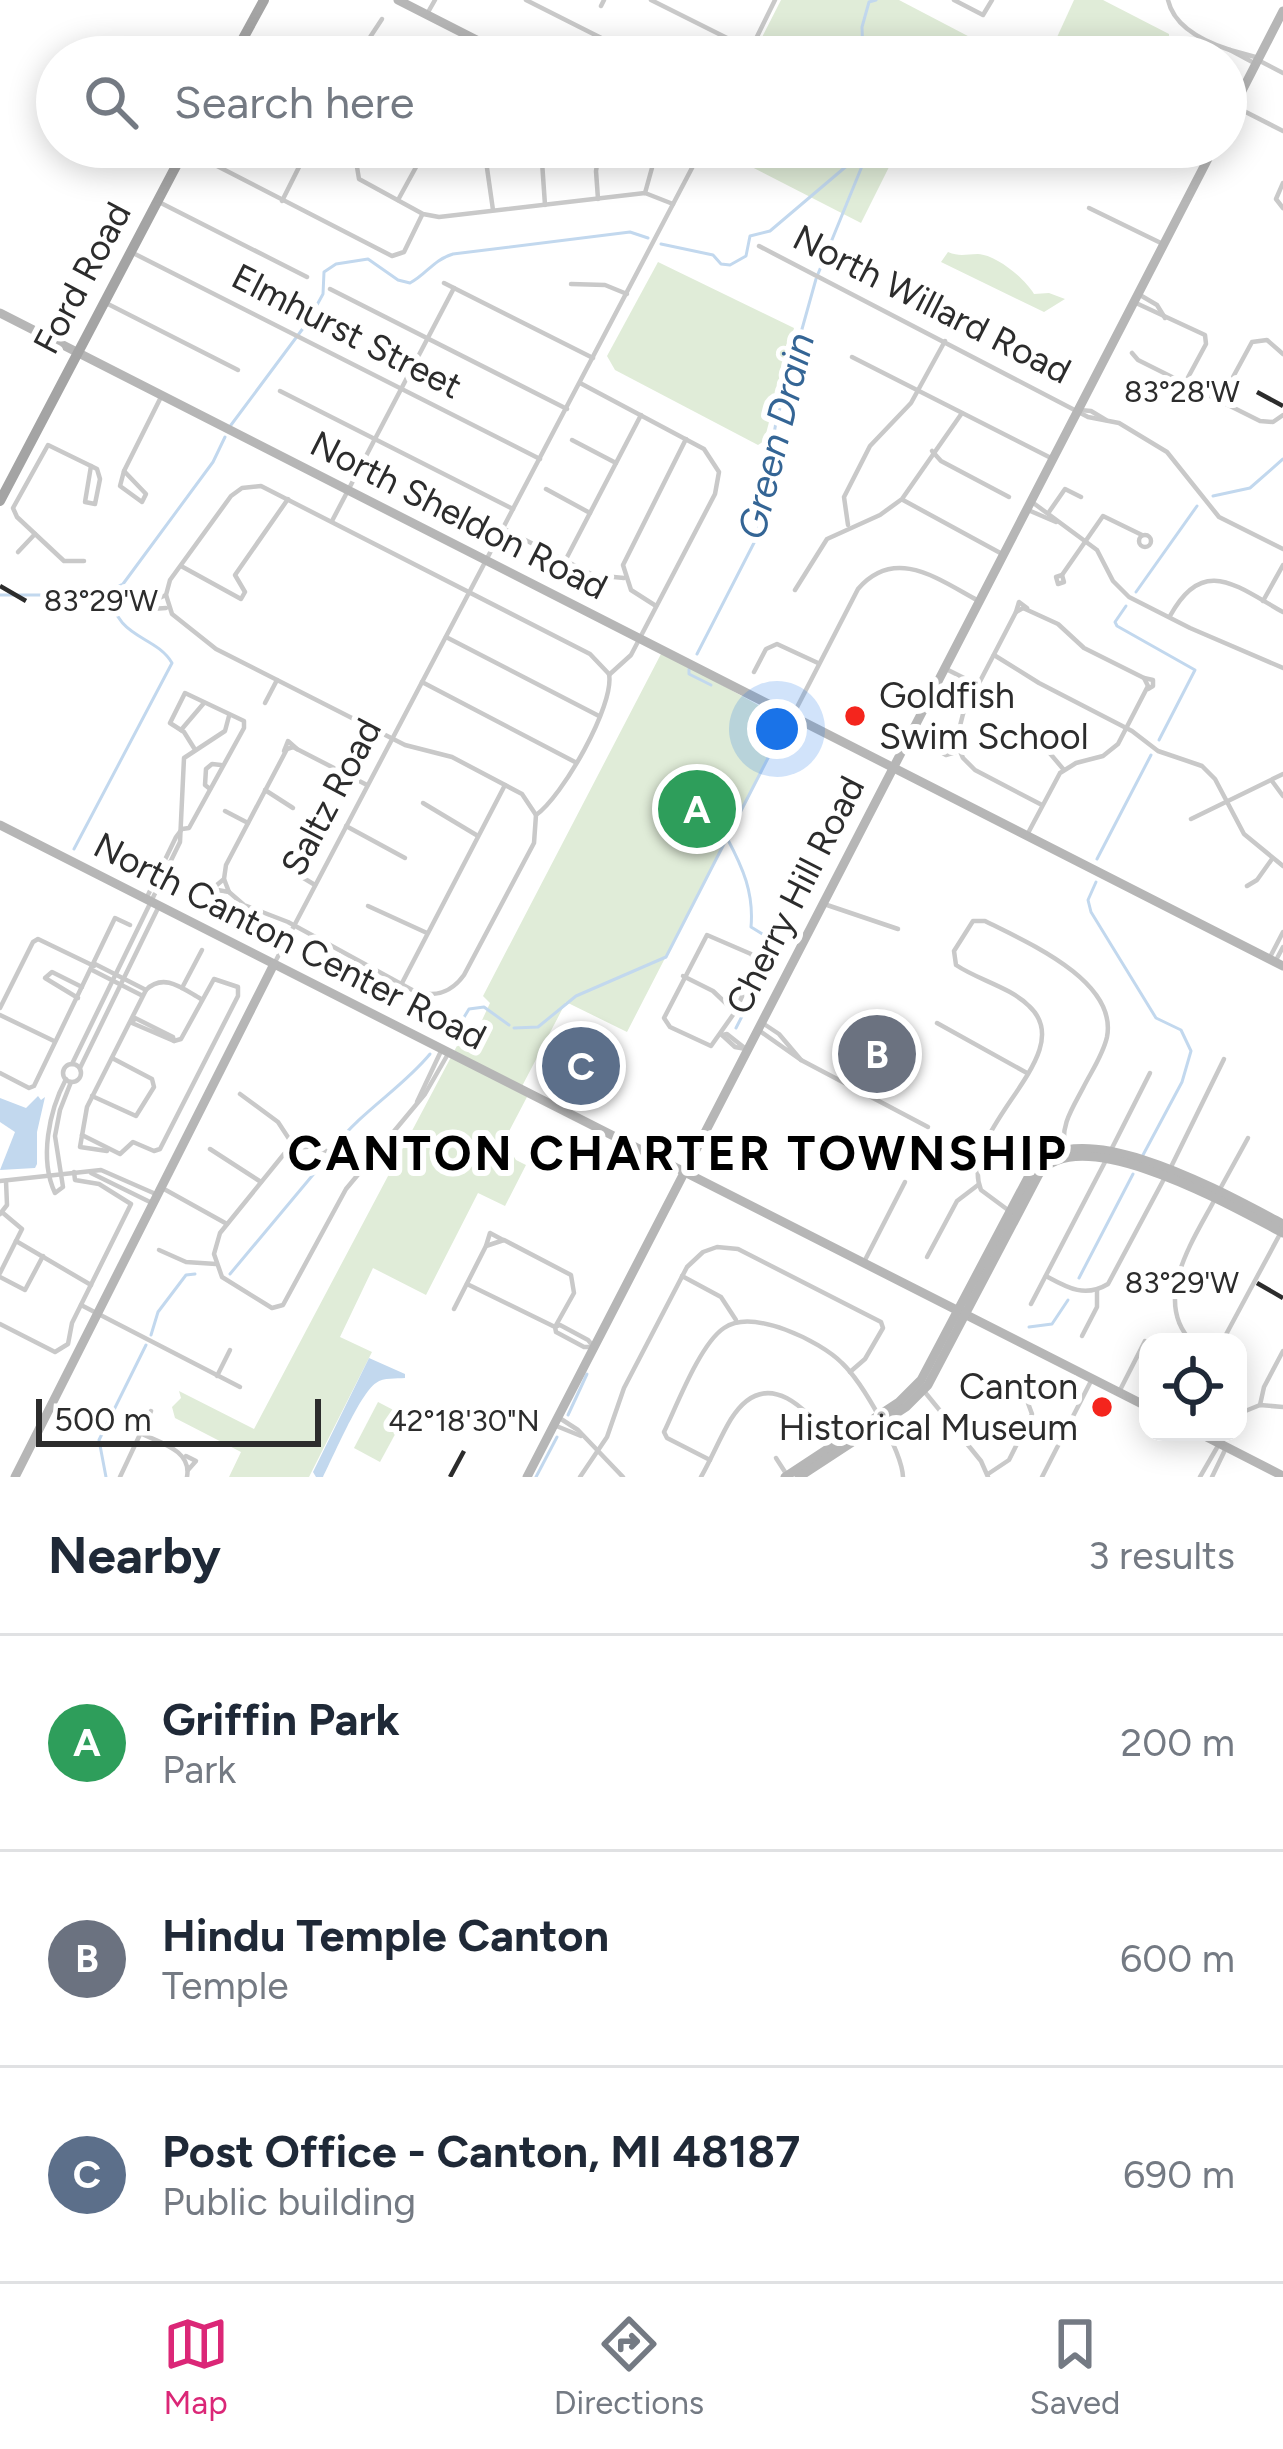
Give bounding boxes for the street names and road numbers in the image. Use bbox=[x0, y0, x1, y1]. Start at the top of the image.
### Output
street label: Ford Road bbox=[24, 195, 140, 361]
street label: North Willard Road bbox=[786, 215, 1078, 393]
street label: Elmhurst Street bbox=[225, 255, 469, 407]
street label: North Sheldon Road bbox=[304, 422, 614, 608]
street label: Saltz Road bbox=[272, 711, 390, 883]
street label: Cherry Hill Road bbox=[717, 769, 873, 1021]
street label: North Canton Center Road bbox=[87, 823, 493, 1059]

